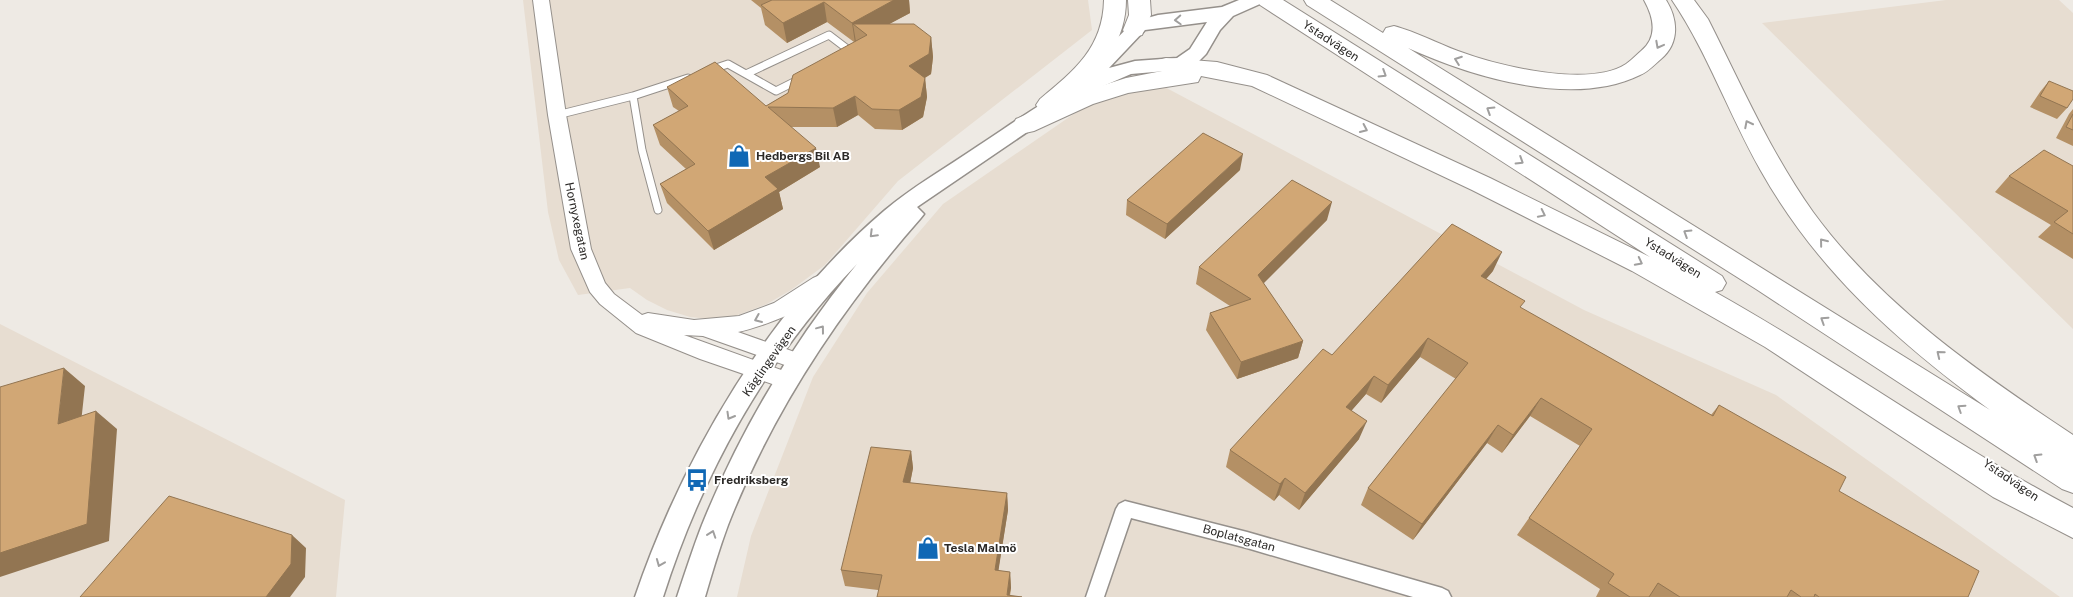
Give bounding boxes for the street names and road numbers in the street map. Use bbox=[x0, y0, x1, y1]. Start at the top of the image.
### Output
street label: Ystadvägen bbox=[1300, 18, 1362, 64]
street label: Hornyxegatan bbox=[562, 181, 592, 261]
street label: Ystadvägen bbox=[1642, 235, 1704, 281]
street label: Käglingevägen bbox=[739, 323, 799, 399]
street label: Ystadvägen bbox=[1980, 456, 2042, 504]
street label: Boplatsgatan bbox=[1201, 522, 1277, 554]

